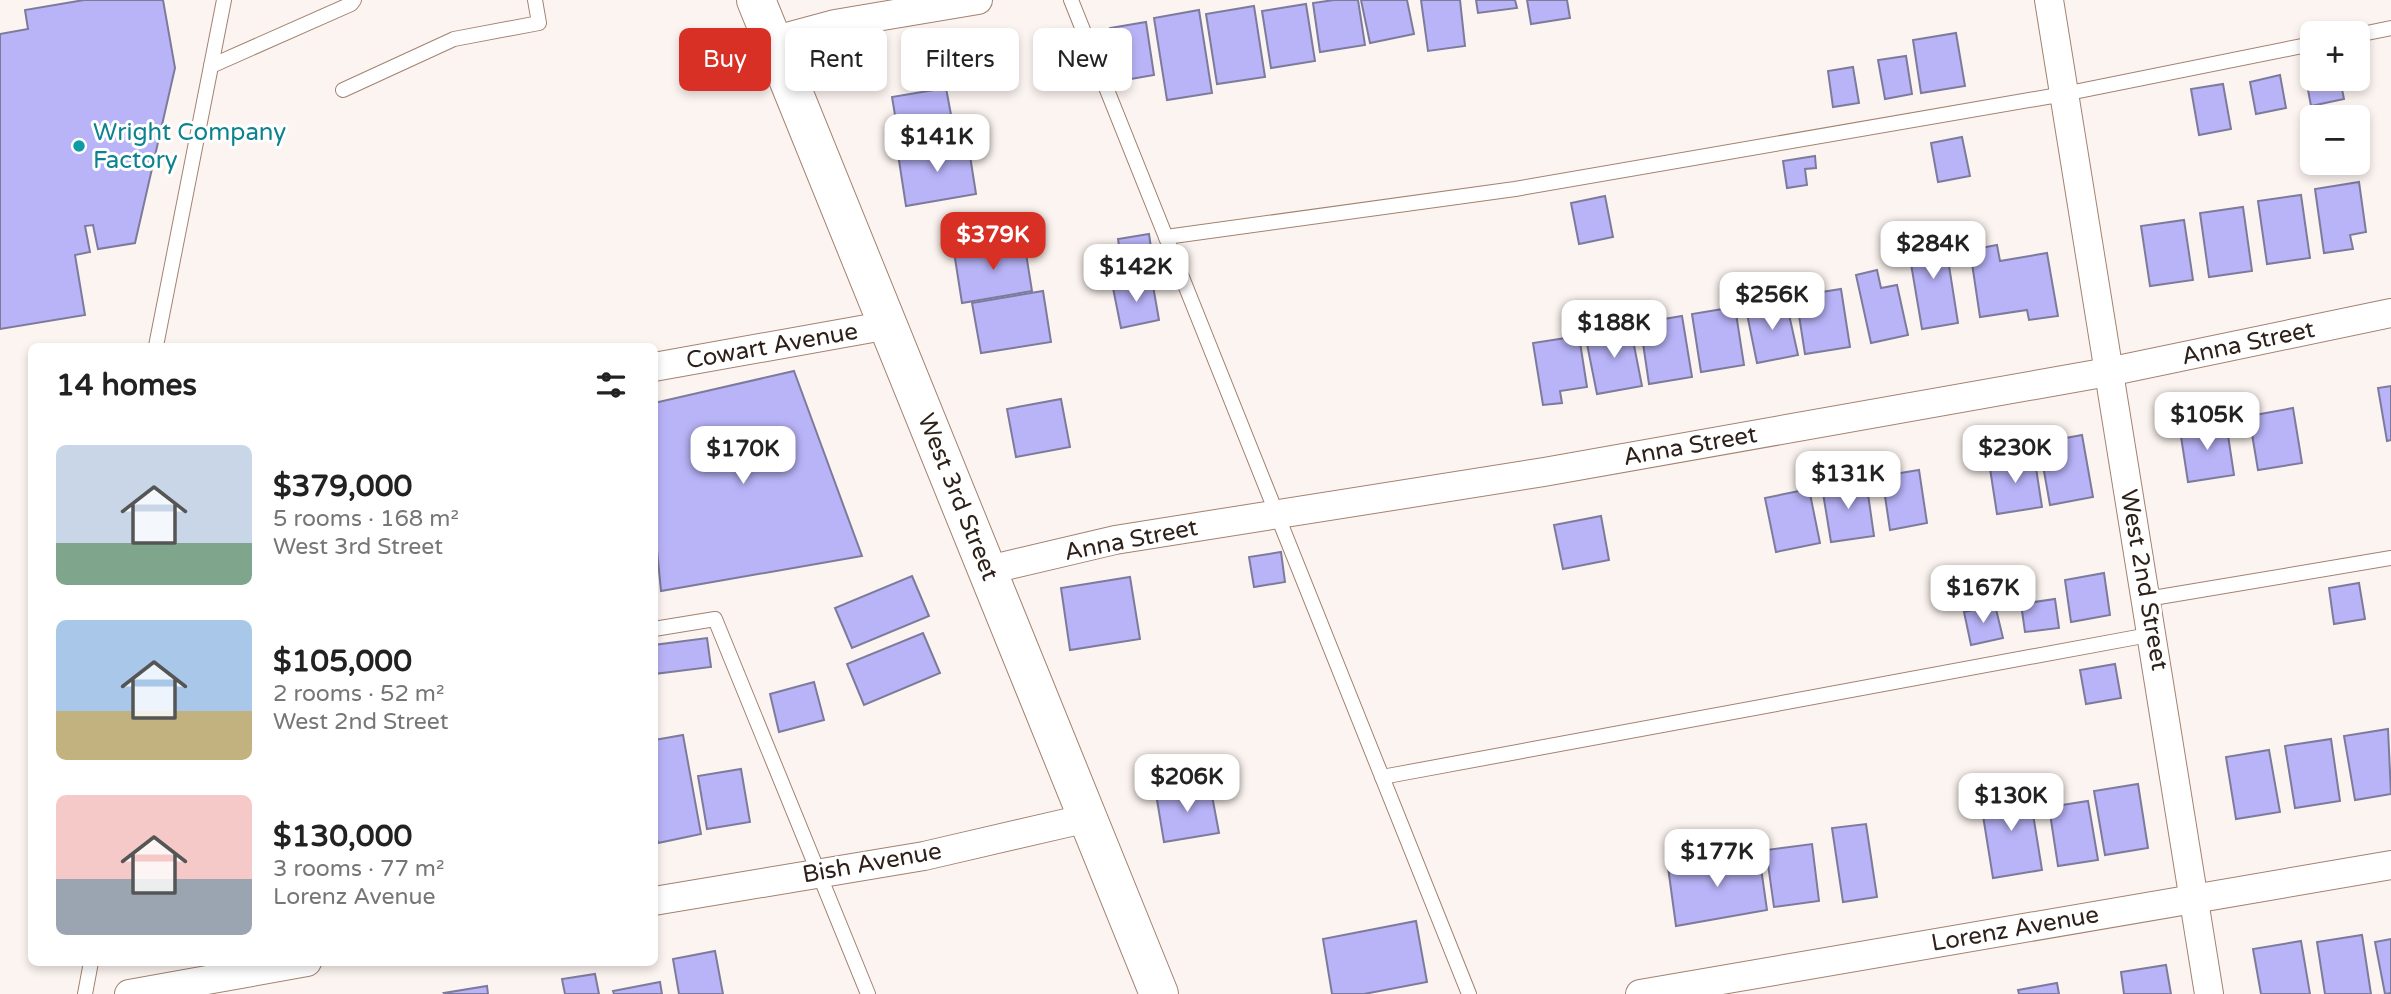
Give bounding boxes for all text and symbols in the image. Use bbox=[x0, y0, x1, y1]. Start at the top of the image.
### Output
map controls bbox=[2300, 21, 2370, 175]
button: + bbox=[2300, 21, 2370, 91]
chip: Buy bbox=[679, 28, 771, 91]
chip: Rent bbox=[785, 28, 887, 91]
chip: Filters bbox=[901, 28, 1019, 91]
chip: New bbox=[1033, 28, 1132, 91]
button: − bbox=[2300, 105, 2370, 175]
pin: $141K bbox=[888, 114, 986, 174]
place label: Wright Company Factory bbox=[93, 118, 286, 175]
text: $141K bbox=[901, 123, 973, 151]
marker: Wright Company Factory bbox=[71, 138, 87, 154]
pin: $379K bbox=[944, 212, 1042, 272]
text: $379K bbox=[957, 221, 1029, 249]
pin: $284K bbox=[1884, 222, 1982, 281]
text: $284K bbox=[1897, 230, 1969, 258]
pin: $142K bbox=[1087, 244, 1185, 304]
text: $142K bbox=[1100, 253, 1172, 281]
pin: $256K bbox=[1723, 272, 1821, 332]
text: $256K bbox=[1736, 281, 1808, 309]
pin: $188K bbox=[1565, 300, 1663, 360]
text: $188K bbox=[1578, 309, 1650, 337]
street label: Anna Street bbox=[2179, 315, 2317, 371]
street label: Cowart Avenue bbox=[684, 317, 860, 375]
icon: filters bbox=[592, 366, 630, 404]
text: 14 homes bbox=[56, 367, 197, 404]
pin: $105K bbox=[2158, 392, 2256, 452]
text: $105K bbox=[2171, 401, 2243, 429]
street label: West 3rd Street bbox=[911, 409, 1005, 585]
street label: Anna Street bbox=[1621, 420, 1759, 472]
pin: $170K bbox=[694, 426, 792, 486]
pin: $230K bbox=[1966, 426, 2064, 485]
text: $230K bbox=[1979, 434, 2051, 462]
text: $170K bbox=[707, 435, 779, 463]
pin: $131K bbox=[1799, 452, 1897, 511]
text: $131K bbox=[1812, 460, 1884, 488]
text: $379,000 bbox=[273, 468, 412, 505]
icon: home bbox=[112, 473, 196, 557]
street label: West 2nd Street bbox=[2114, 487, 2174, 673]
text: 5 rooms · 168 m² bbox=[273, 505, 459, 533]
street label: Anna Street bbox=[1062, 513, 1200, 567]
text: West 3rd Street bbox=[273, 533, 443, 561]
pin: $167K bbox=[1934, 566, 2032, 625]
text: $167K bbox=[1947, 574, 2019, 602]
text: $105,000 bbox=[273, 643, 412, 680]
icon: home bbox=[112, 648, 196, 732]
text: 2 rooms · 52 m² bbox=[273, 680, 444, 708]
text: West 2nd Street bbox=[273, 708, 449, 736]
pin: $206K bbox=[1138, 754, 1236, 814]
text: $206K bbox=[1151, 763, 1223, 791]
pin: $130K bbox=[1962, 774, 2060, 833]
text: $130K bbox=[1975, 782, 2047, 810]
text: $130,000 bbox=[273, 818, 412, 855]
icon: home bbox=[112, 823, 196, 907]
pin: $177K bbox=[1668, 830, 1766, 889]
street label: Bish Avenue bbox=[800, 837, 944, 889]
text: $177K bbox=[1681, 838, 1753, 866]
text: 3 rooms · 77 m² bbox=[273, 855, 444, 883]
text: Lorenz Avenue bbox=[273, 883, 435, 911]
street label: Lorenz Avenue bbox=[1929, 900, 2101, 958]

